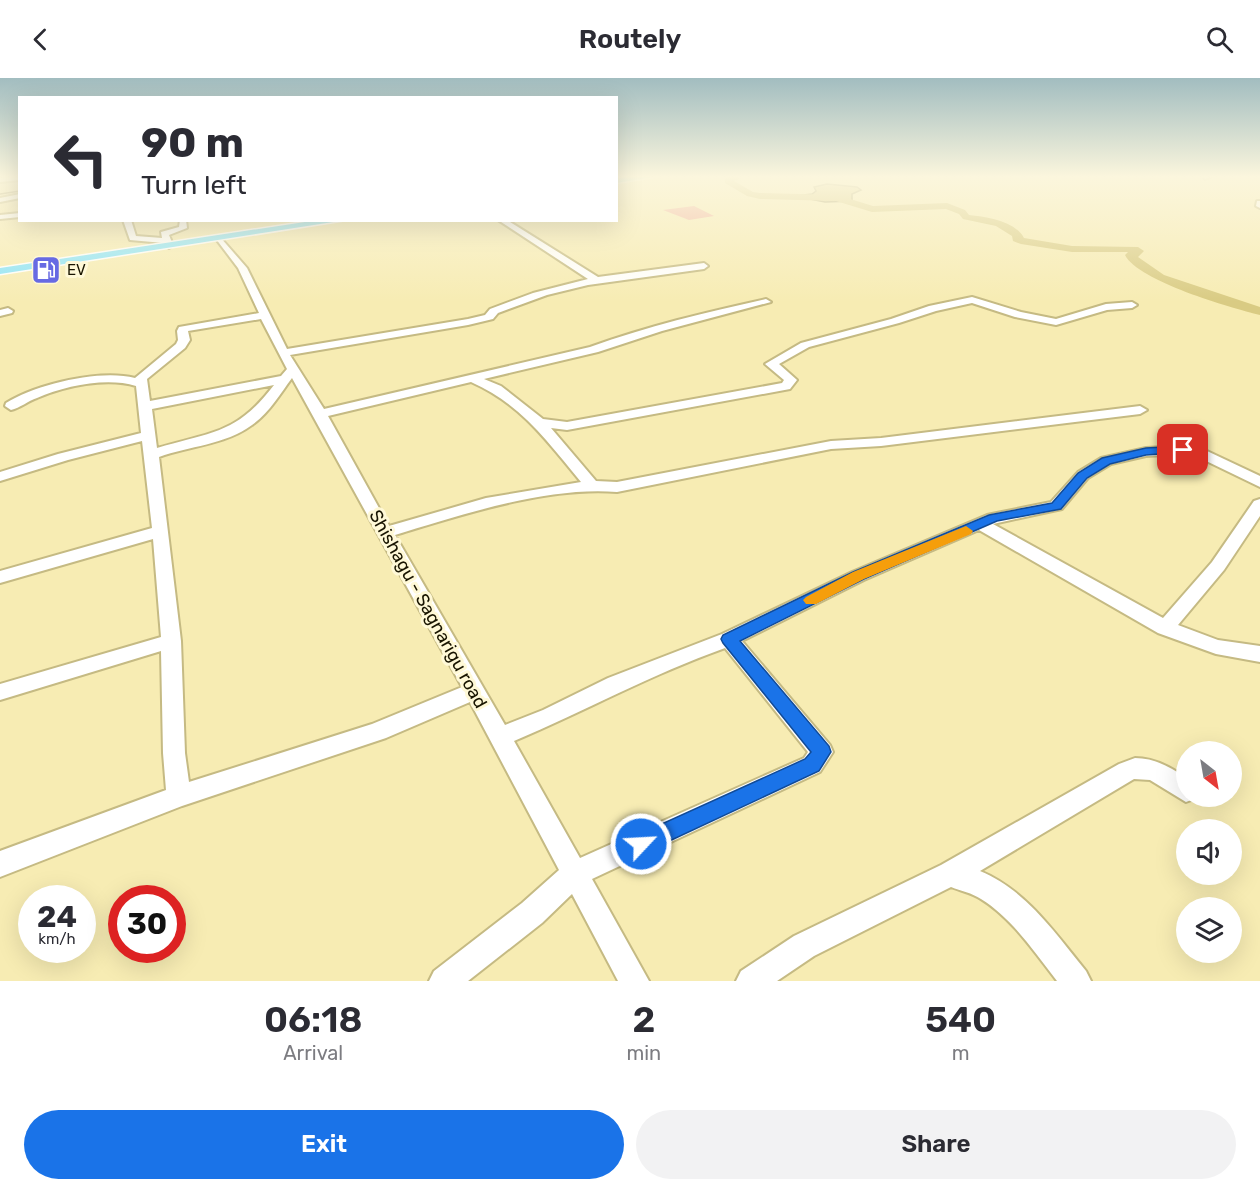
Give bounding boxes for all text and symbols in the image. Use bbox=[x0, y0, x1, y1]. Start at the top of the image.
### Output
icon: back bbox=[24, 23, 57, 56]
text: Routely bbox=[579, 23, 681, 55]
icon: search bbox=[1203, 23, 1236, 56]
text: 90 m bbox=[141, 118, 244, 168]
icon: left bbox=[42, 120, 120, 198]
text: Turn left bbox=[141, 169, 246, 201]
fuel station icon: EV bbox=[30, 254, 62, 286]
place label: EV bbox=[67, 261, 86, 279]
pin bbox=[1157, 424, 1208, 475]
icon: arrive bbox=[1166, 433, 1199, 466]
street label: Shishagu - Sagnarigu road bbox=[364, 506, 492, 712]
north arrow bbox=[1176, 741, 1242, 807]
map controls bbox=[1176, 741, 1242, 963]
position arrow bbox=[609, 812, 673, 876]
button: sound bbox=[1176, 819, 1242, 885]
speed limit sign: 30 bbox=[108, 885, 186, 963]
button: layers bbox=[1176, 897, 1242, 963]
text: 24 bbox=[37, 899, 77, 935]
text: km/h bbox=[38, 930, 76, 948]
text: 06:18 bbox=[264, 998, 362, 1041]
text: 2 bbox=[632, 998, 655, 1041]
text: 540 bbox=[925, 998, 996, 1041]
text: Arrival bbox=[283, 1041, 343, 1065]
text: min bbox=[626, 1041, 661, 1065]
text: m bbox=[952, 1041, 969, 1065]
button: Exit bbox=[24, 1110, 624, 1179]
button: Share bbox=[636, 1110, 1236, 1179]

